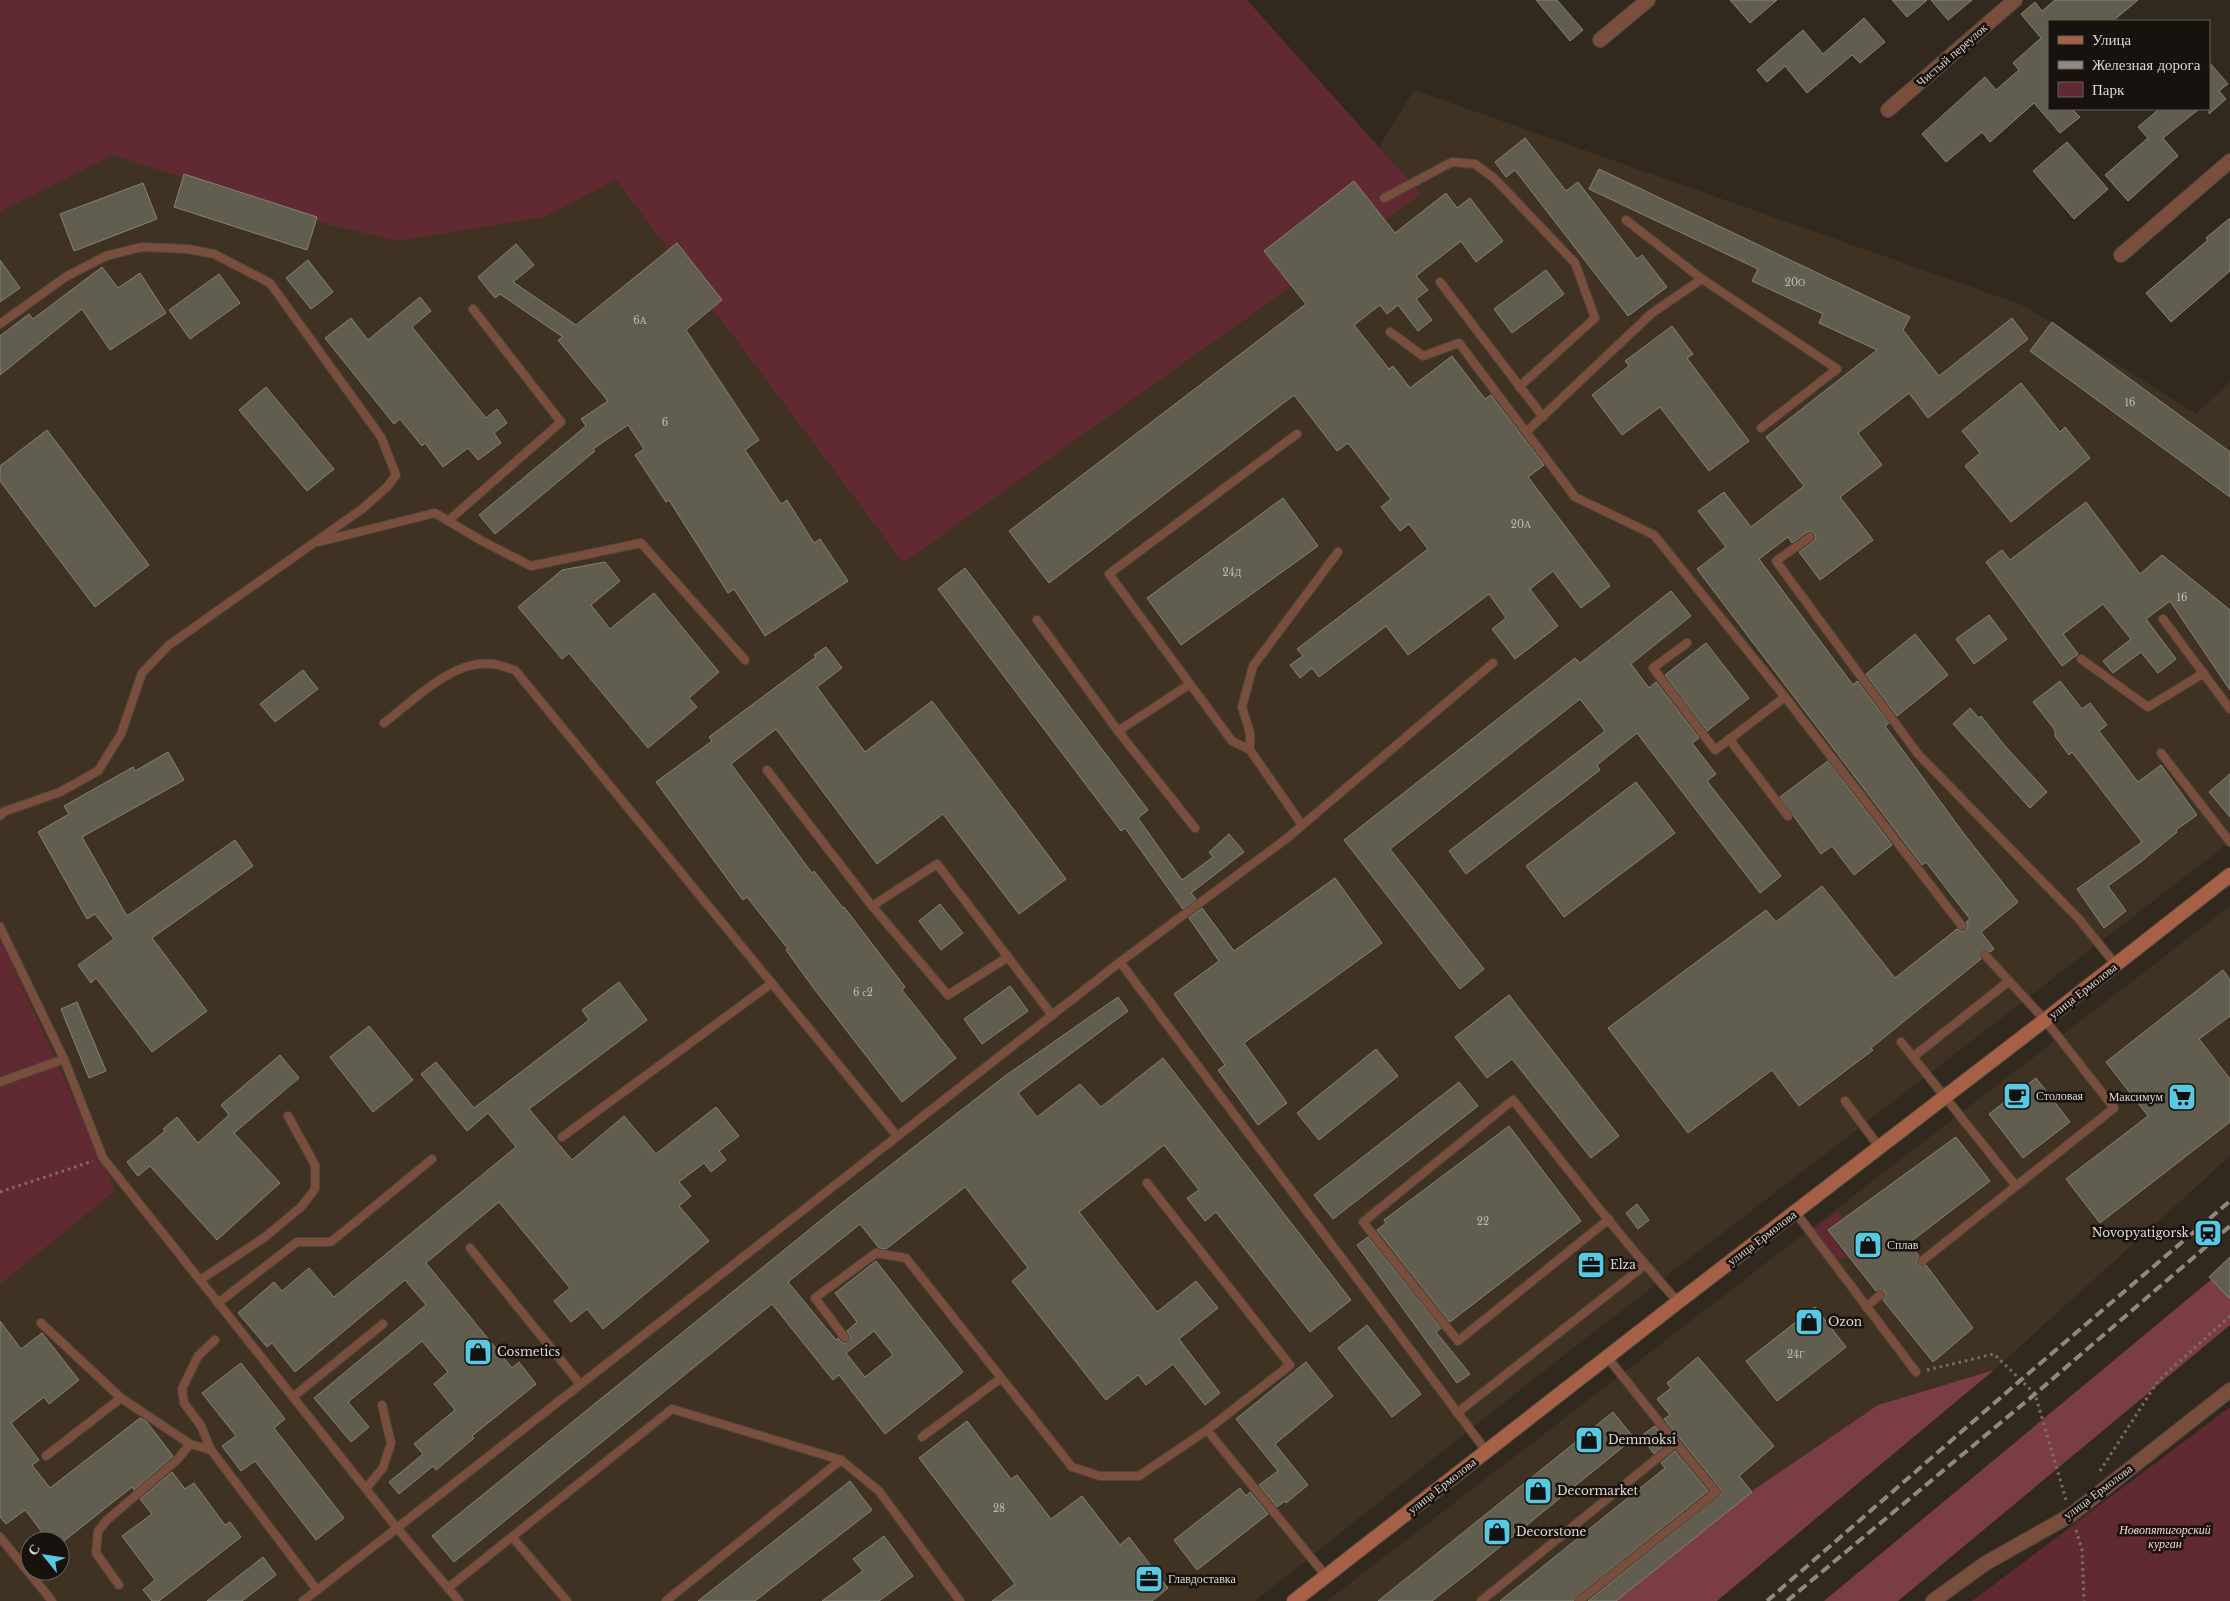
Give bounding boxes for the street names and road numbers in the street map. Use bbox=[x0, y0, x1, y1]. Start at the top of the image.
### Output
street label: Чистый переулок bbox=[1913, 20, 1990, 89]
street label: улица Ермолова bbox=[2046, 959, 2120, 1022]
street label: улица Ермолова bbox=[1724, 1206, 1800, 1268]
street label: улица Ермолова bbox=[1405, 1454, 1479, 1517]
street label: улица Ермолова bbox=[2060, 1460, 2136, 1522]

